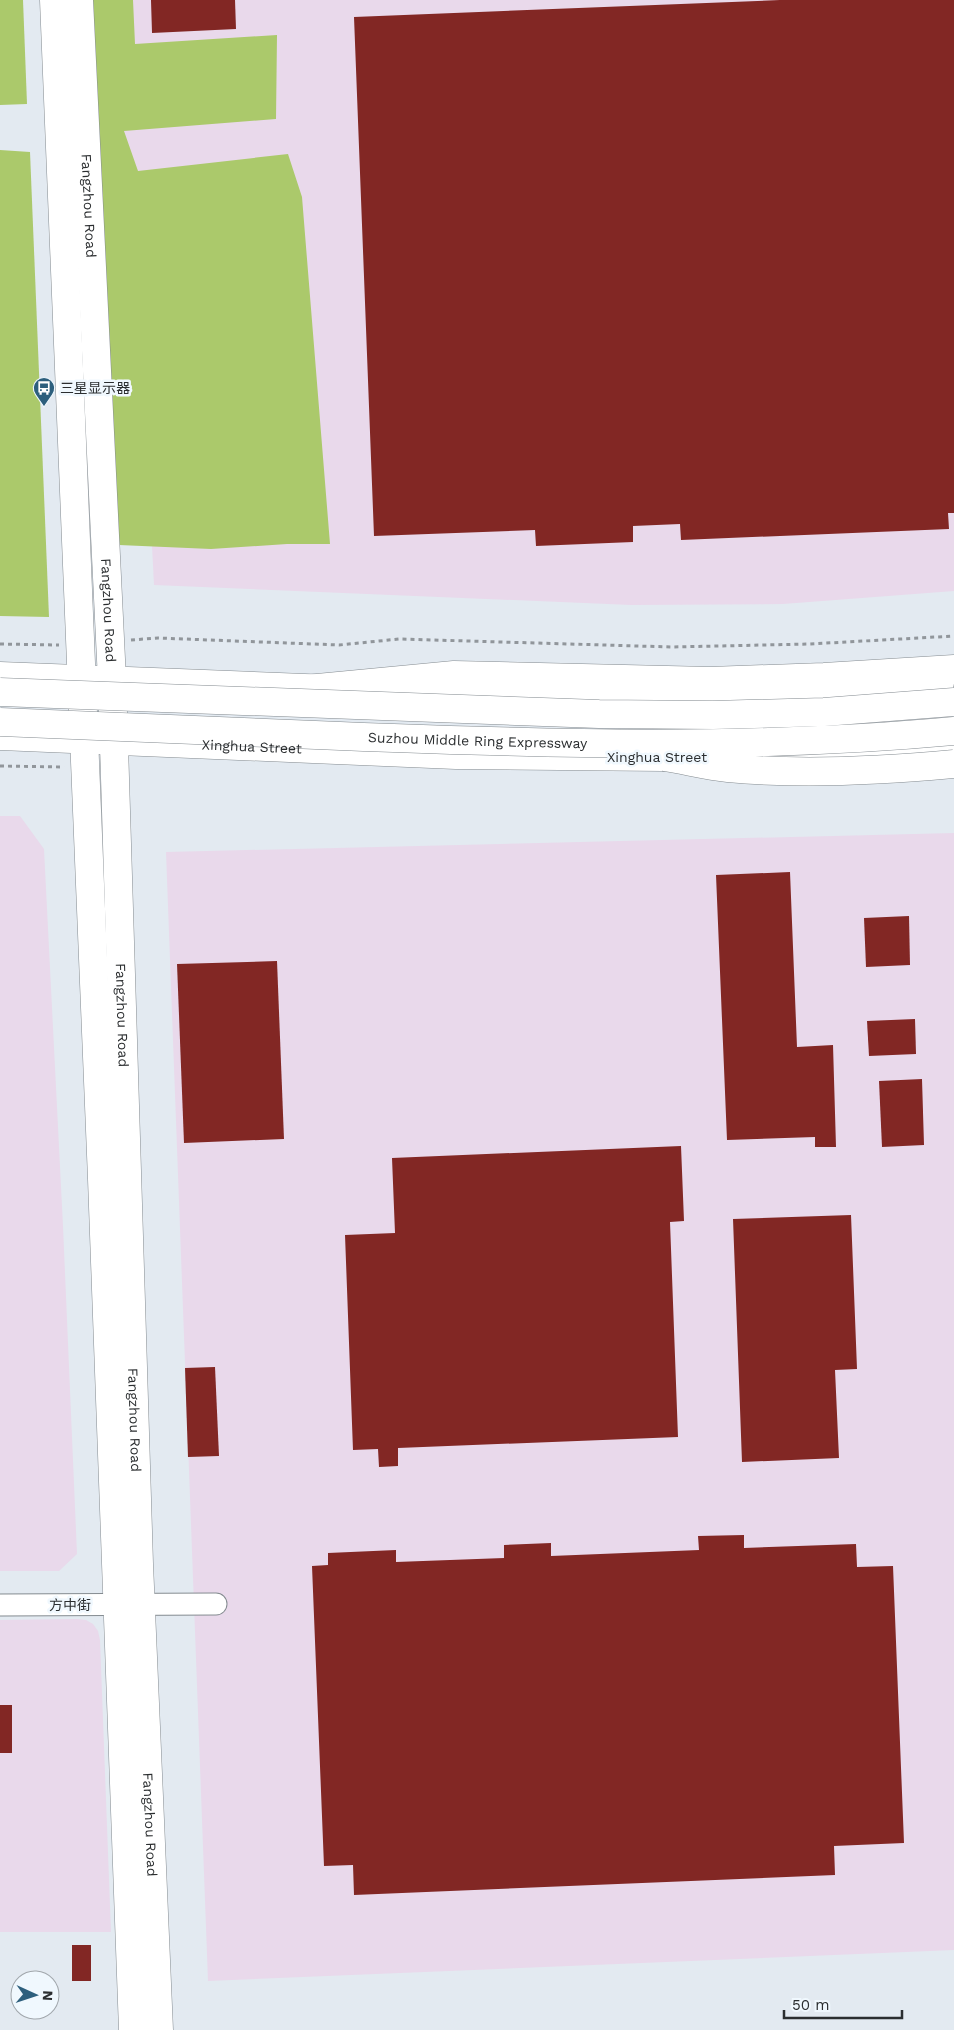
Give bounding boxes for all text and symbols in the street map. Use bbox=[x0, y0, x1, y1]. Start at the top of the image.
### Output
street label: Fangzhou Road bbox=[78, 153, 99, 258]
bus stop icon: 三星显示器 bbox=[32, 376, 56, 407]
place label: 三星显示器 bbox=[60, 380, 130, 396]
street label: Fangzhou Road bbox=[98, 558, 119, 663]
street label: Suzhou Middle Ring Expressway bbox=[368, 729, 588, 751]
street label: Xinghua Street bbox=[201, 736, 302, 757]
street label: Xinghua Street bbox=[607, 749, 707, 765]
street label: Fangzhou Road bbox=[113, 963, 132, 1067]
street label: Fangzhou Road bbox=[125, 1368, 144, 1472]
street label: 方中街 bbox=[49, 1597, 91, 1613]
street label: Fangzhou Road bbox=[140, 1772, 160, 1877]
north arrow bbox=[10, 1970, 60, 2020]
scale bar bbox=[784, 1988, 902, 2020]
text: N bbox=[40, 1990, 56, 2001]
text: 50 m bbox=[792, 1996, 829, 2014]

